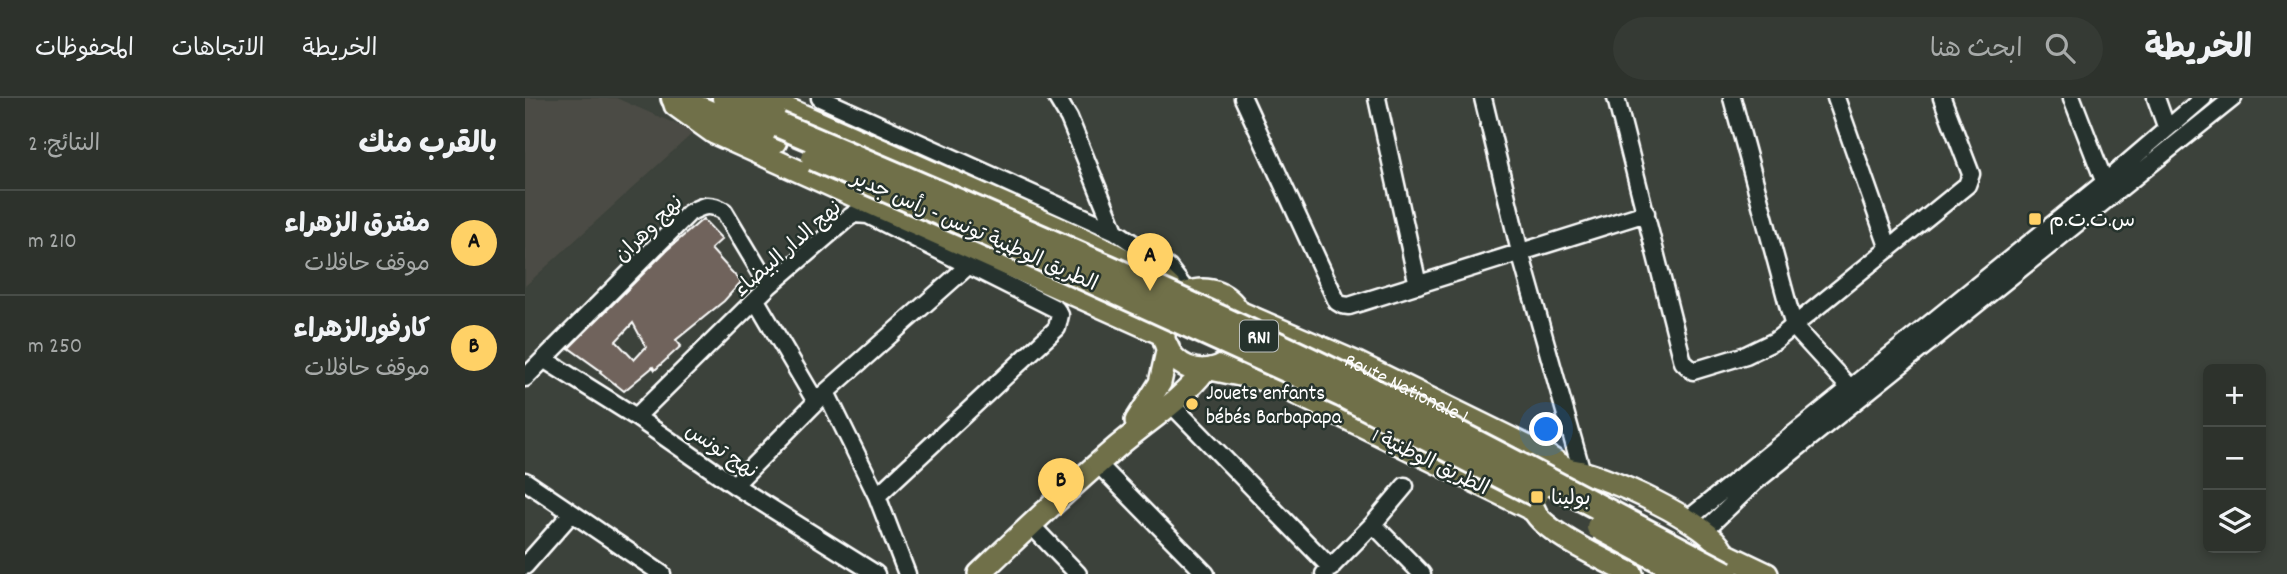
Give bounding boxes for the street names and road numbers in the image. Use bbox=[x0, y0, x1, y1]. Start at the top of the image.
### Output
street label: الطريق الوطنية تونس - رأس جدير bbox=[844, 164, 1102, 301]
street label: نهج وهران bbox=[609, 190, 691, 271]
street label: نهج الدار البيضاء bbox=[728, 195, 850, 306]
road number: RN1 bbox=[1240, 320, 1278, 352]
street label: Route Nationale 1 bbox=[1339, 347, 1473, 433]
street label: نهج تونس bbox=[678, 417, 763, 488]
street label: الطريق الوطنية 1 bbox=[1366, 422, 1493, 505]

